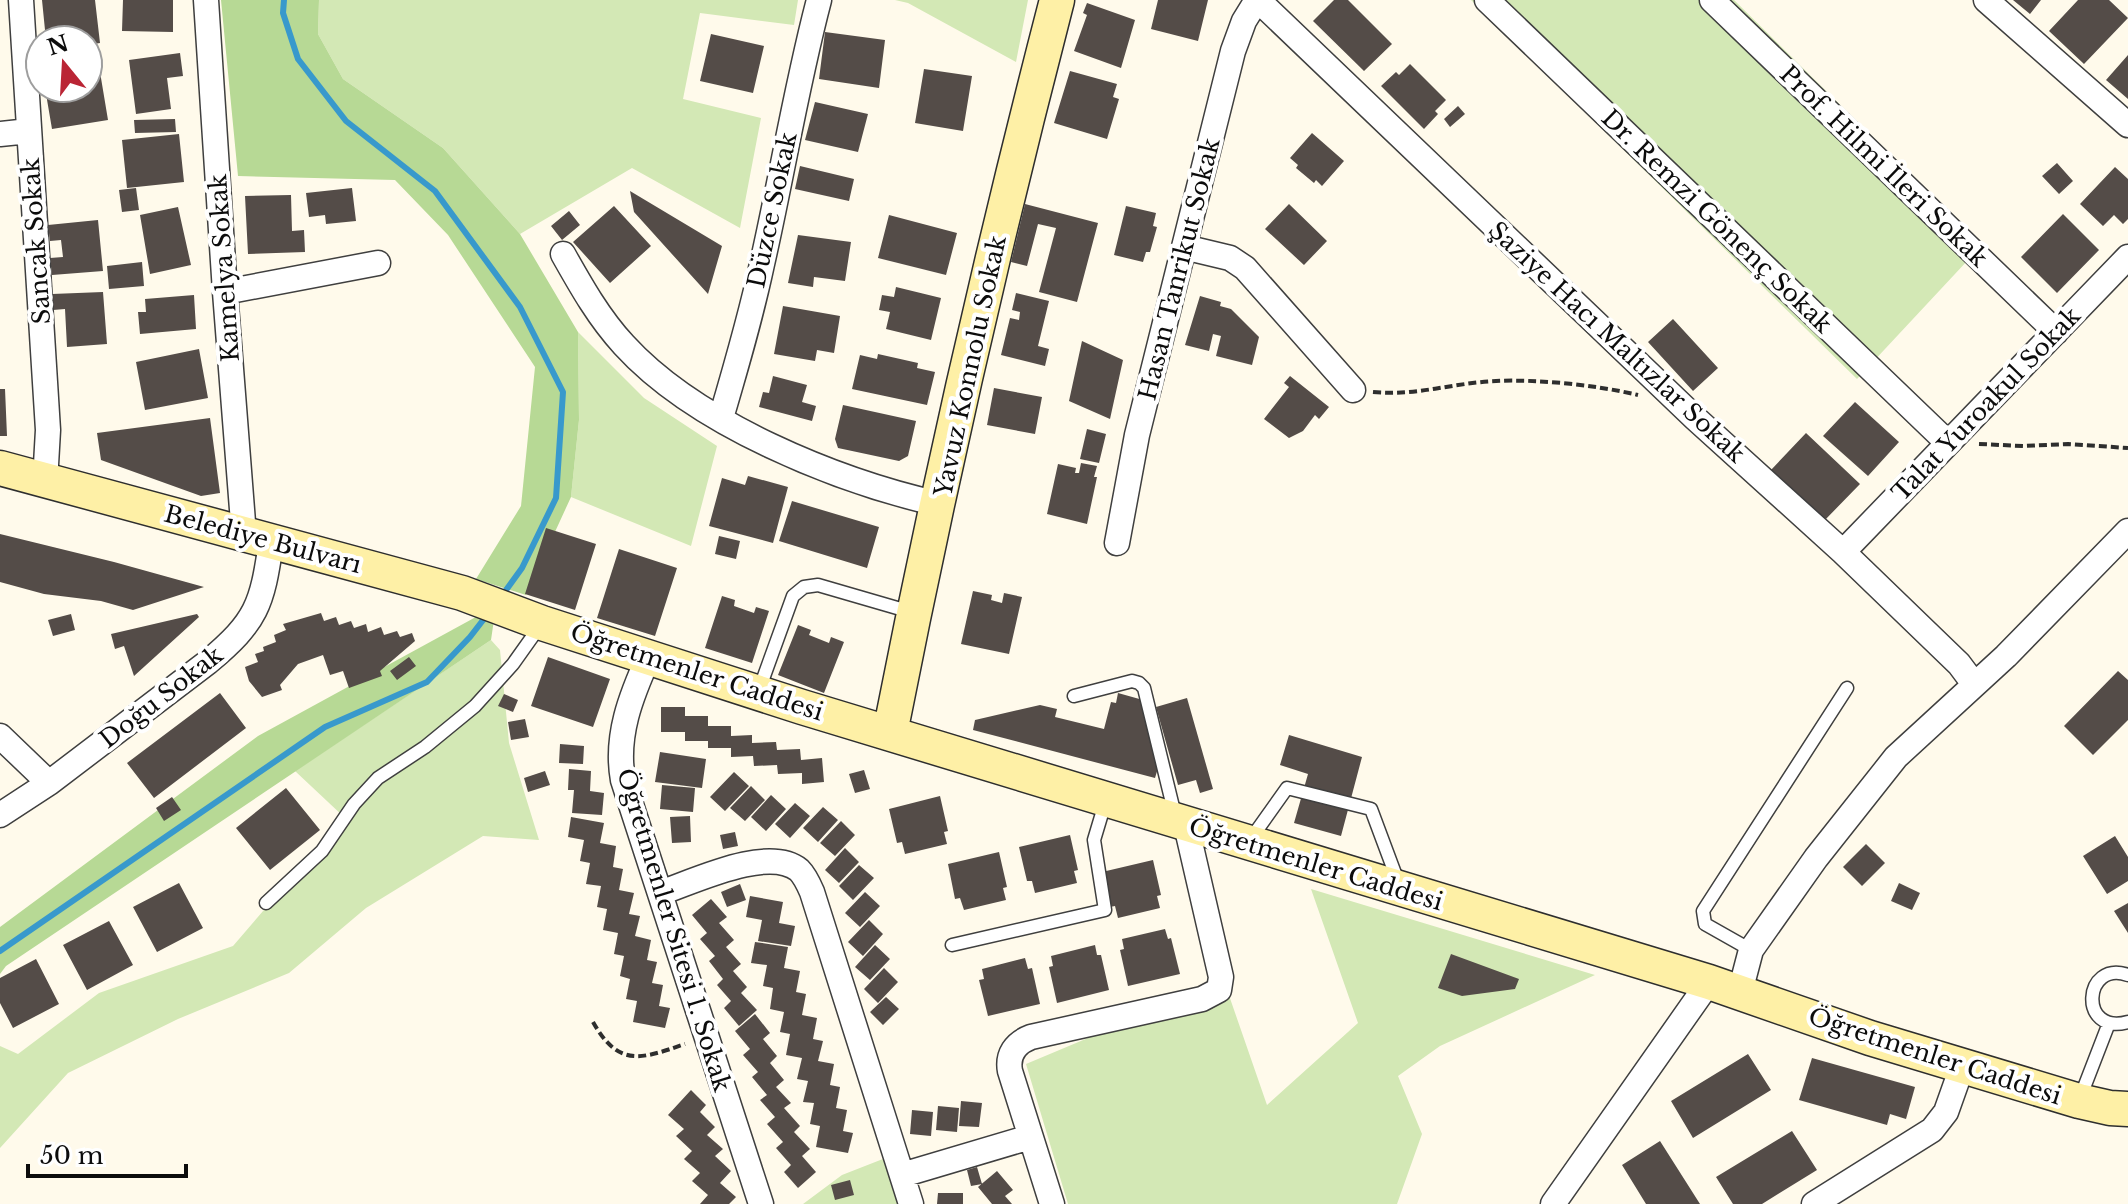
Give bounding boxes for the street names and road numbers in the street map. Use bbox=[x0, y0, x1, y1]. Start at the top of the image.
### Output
street label: Prof. Hilmi İleri Sokak bbox=[1774, 59, 1994, 273]
street label: Dr. Remzi Gönenç Sokak bbox=[1596, 103, 1838, 339]
street label: Düzce Sokak bbox=[741, 129, 803, 290]
street label: Hasan Tanrikut Sokak bbox=[1132, 135, 1226, 403]
street label: Sancak Sokak bbox=[16, 157, 56, 325]
street label: Kamelya Sokak bbox=[203, 173, 245, 363]
street label: Şaziye Hacı Maltızlar Sokak bbox=[1483, 216, 1751, 469]
street label: Yavuz Konnolu Sokak bbox=[928, 233, 1012, 500]
street label: Talat Yuroakul Sokak bbox=[1886, 301, 2086, 507]
street label: Belediye Bulvarı bbox=[161, 499, 365, 579]
street label: Öğretmenler Caddesi bbox=[567, 617, 827, 727]
street label: Doğu Sokak bbox=[94, 640, 229, 754]
street label: Öğretmenler Sitesi 1. Sokak bbox=[611, 765, 737, 1095]
street label: Öğretmenler Caddesi bbox=[1186, 812, 1446, 916]
street label: Öğretmenler Caddesi bbox=[1805, 1001, 2065, 1111]

